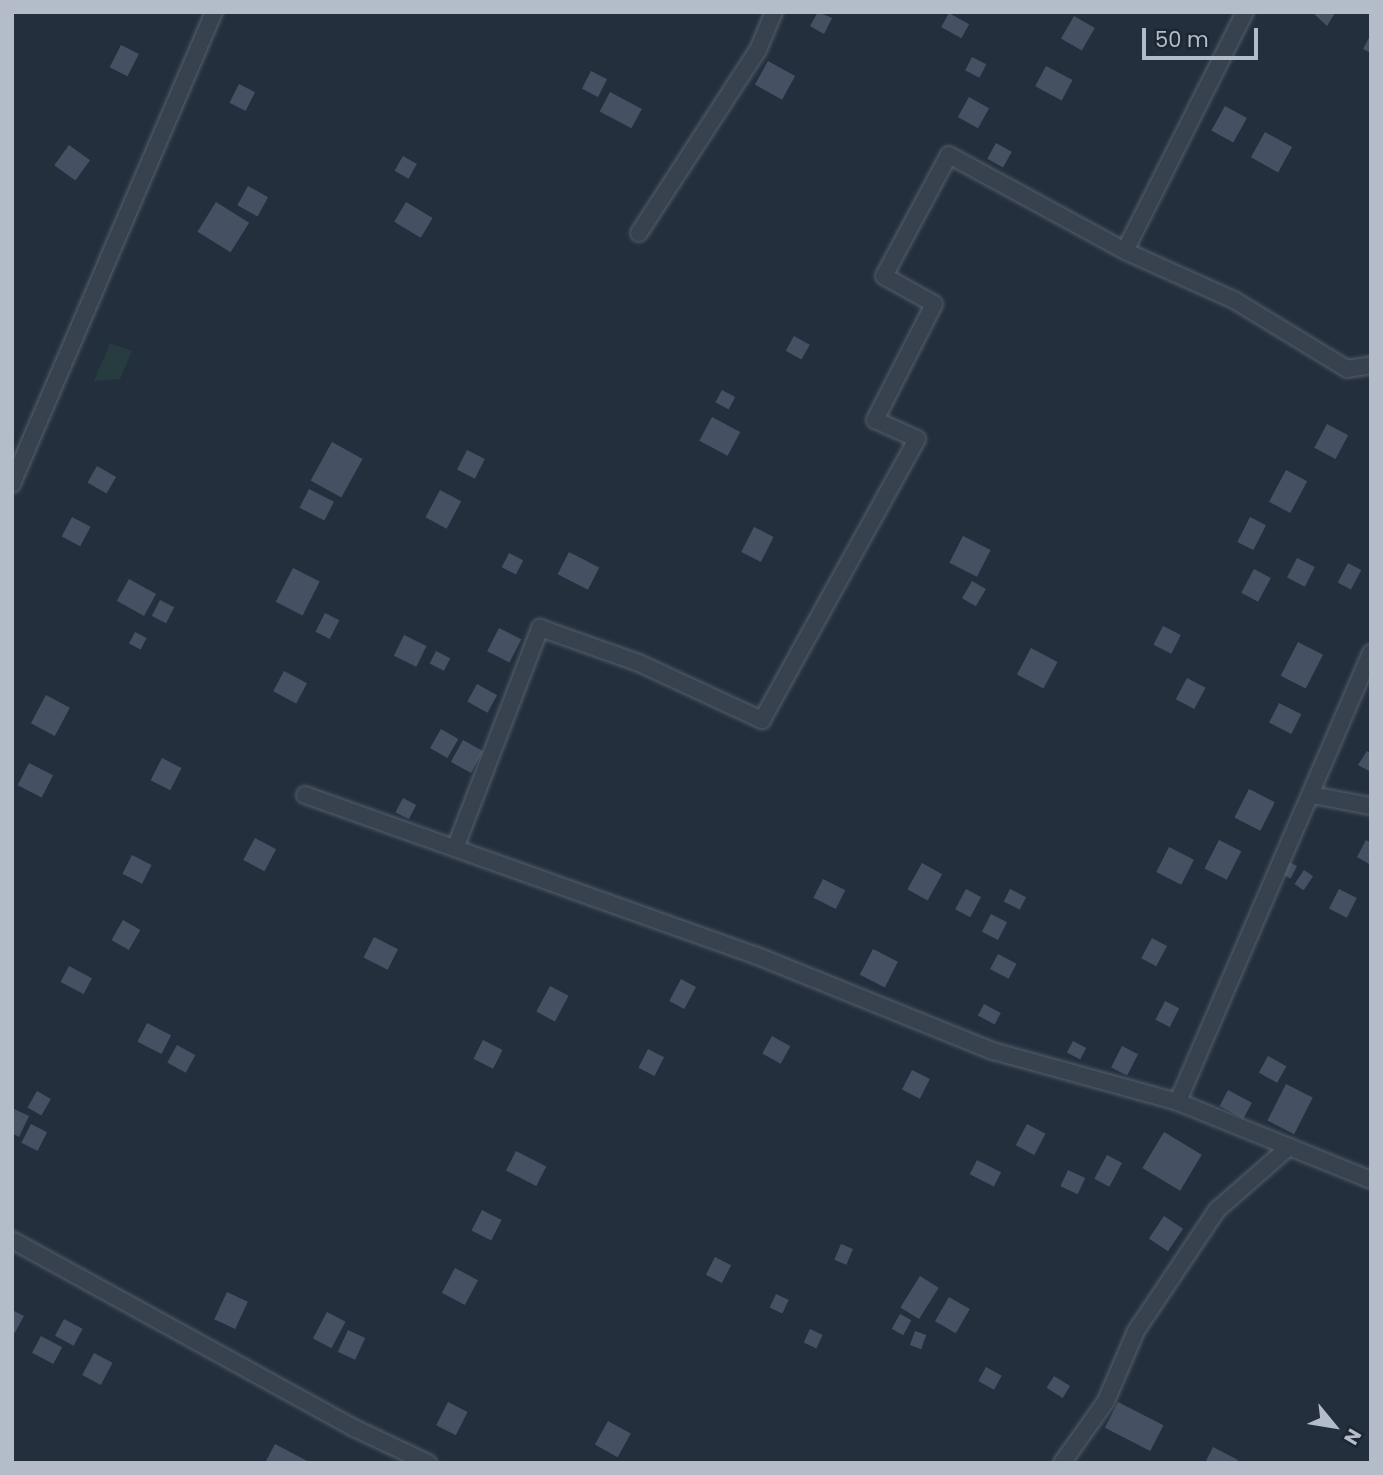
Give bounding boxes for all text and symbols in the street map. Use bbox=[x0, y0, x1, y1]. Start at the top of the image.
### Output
scale bar bbox=[1145, 14, 1260, 58]
text: 50 m bbox=[1155, 25, 1209, 54]
north arrow bbox=[1299, 1391, 1369, 1461]
text: N bbox=[1337, 1424, 1368, 1450]

